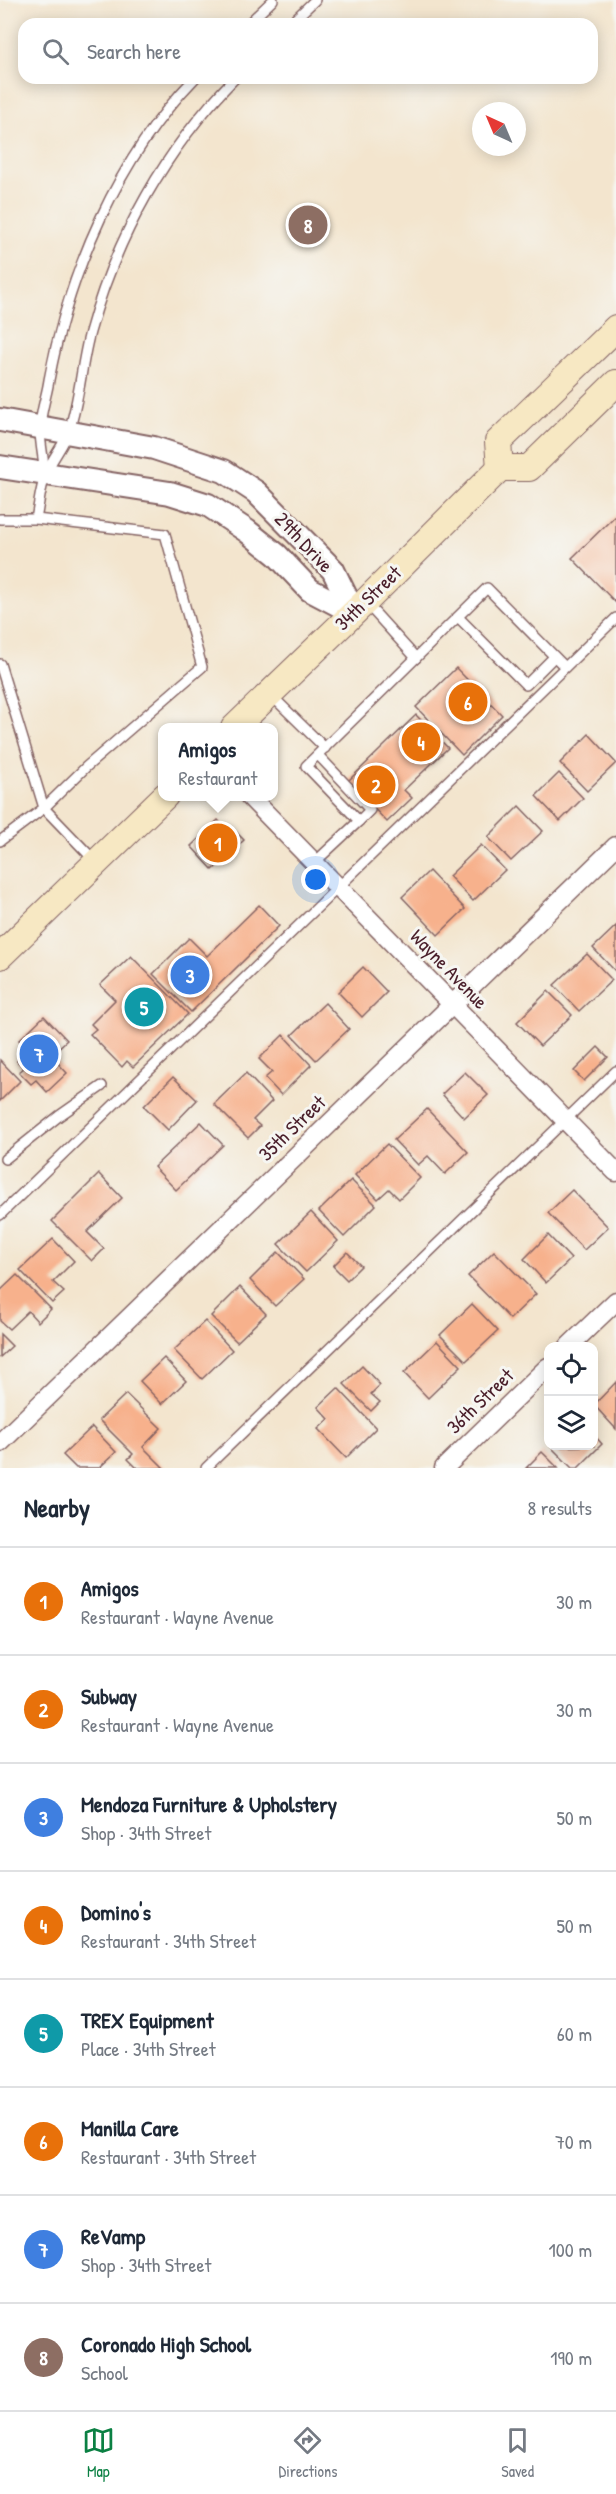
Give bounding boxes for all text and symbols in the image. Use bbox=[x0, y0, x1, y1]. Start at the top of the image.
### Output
search box bbox=[18, 18, 598, 84]
icon: search bbox=[39, 35, 72, 68]
text: Search here bbox=[87, 36, 181, 66]
north arrow bbox=[472, 102, 526, 156]
pin: 8 bbox=[288, 202, 328, 248]
street label: 29th Drive bbox=[269, 505, 340, 578]
street label: 34th Street bbox=[328, 558, 408, 636]
pin: 6 bbox=[448, 680, 488, 724]
pin: 4 bbox=[402, 720, 440, 764]
popup bbox=[158, 723, 278, 801]
text: Amigos bbox=[179, 734, 236, 764]
pin: 2 bbox=[356, 762, 395, 808]
text: Restaurant bbox=[179, 764, 257, 791]
pin: 1 bbox=[198, 820, 238, 866]
your location bbox=[301, 865, 330, 894]
street label: Wayne Avenue bbox=[405, 923, 494, 1014]
pin: 3 bbox=[170, 952, 210, 998]
pin: 5 bbox=[124, 984, 164, 1030]
pin: 7 bbox=[20, 1032, 58, 1076]
street label: 35th Street bbox=[252, 1088, 332, 1166]
map controls bbox=[544, 1342, 598, 1450]
button: locate bbox=[544, 1342, 598, 1396]
street label: 36th Street bbox=[440, 1361, 520, 1439]
button: layers bbox=[544, 1396, 598, 1450]
text: Nearby bbox=[24, 1490, 90, 1525]
text: 8 results bbox=[527, 1494, 592, 1521]
text: Amigos bbox=[81, 1573, 139, 1603]
text: 1 bbox=[40, 1588, 47, 1615]
text: 30 m bbox=[556, 1588, 592, 1615]
text: Restaurant · Wayne Avenue bbox=[81, 1603, 274, 1630]
text: Subway bbox=[81, 1681, 137, 1711]
text: 2 bbox=[39, 1696, 48, 1723]
text: 30 m bbox=[556, 1696, 592, 1723]
text: Restaurant · Wayne Avenue bbox=[81, 1711, 274, 1738]
text: Mendoza Furniture & Upholstery bbox=[81, 1789, 337, 1819]
text: 3 bbox=[39, 1804, 48, 1831]
text: 50 m bbox=[556, 1804, 592, 1831]
text: Shop · 34th Street bbox=[81, 1819, 211, 1846]
text: Domino's bbox=[81, 1897, 151, 1927]
text: 4 bbox=[40, 1912, 47, 1939]
text: 50 m bbox=[556, 1912, 592, 1939]
text: Restaurant · 34th Street bbox=[81, 1927, 256, 1954]
text: TREX Equipment bbox=[81, 2005, 214, 2035]
text: 5 bbox=[39, 2020, 48, 2047]
text: 60 m bbox=[557, 2020, 592, 2047]
text: Place · 34th Street bbox=[81, 2035, 216, 2062]
text: Manilla Care bbox=[81, 2113, 179, 2143]
text: 6 bbox=[40, 2128, 47, 2155]
text: 70 m bbox=[555, 2128, 592, 2155]
text: Restaurant · 34th Street bbox=[81, 2143, 256, 2170]
text: ReVamp bbox=[81, 2221, 145, 2251]
text: 7 bbox=[39, 2236, 48, 2263]
text: 100 m bbox=[549, 2236, 592, 2263]
text: Shop · 34th Street bbox=[81, 2251, 211, 2278]
text: Coronado High School bbox=[81, 2329, 251, 2359]
text: 8 bbox=[39, 2344, 48, 2371]
text: 190 m bbox=[550, 2344, 592, 2371]
text: School bbox=[81, 2359, 128, 2386]
tab: Map bbox=[82, 2424, 115, 2482]
tab: Directions bbox=[279, 2424, 337, 2482]
tab: Saved bbox=[501, 2424, 534, 2482]

